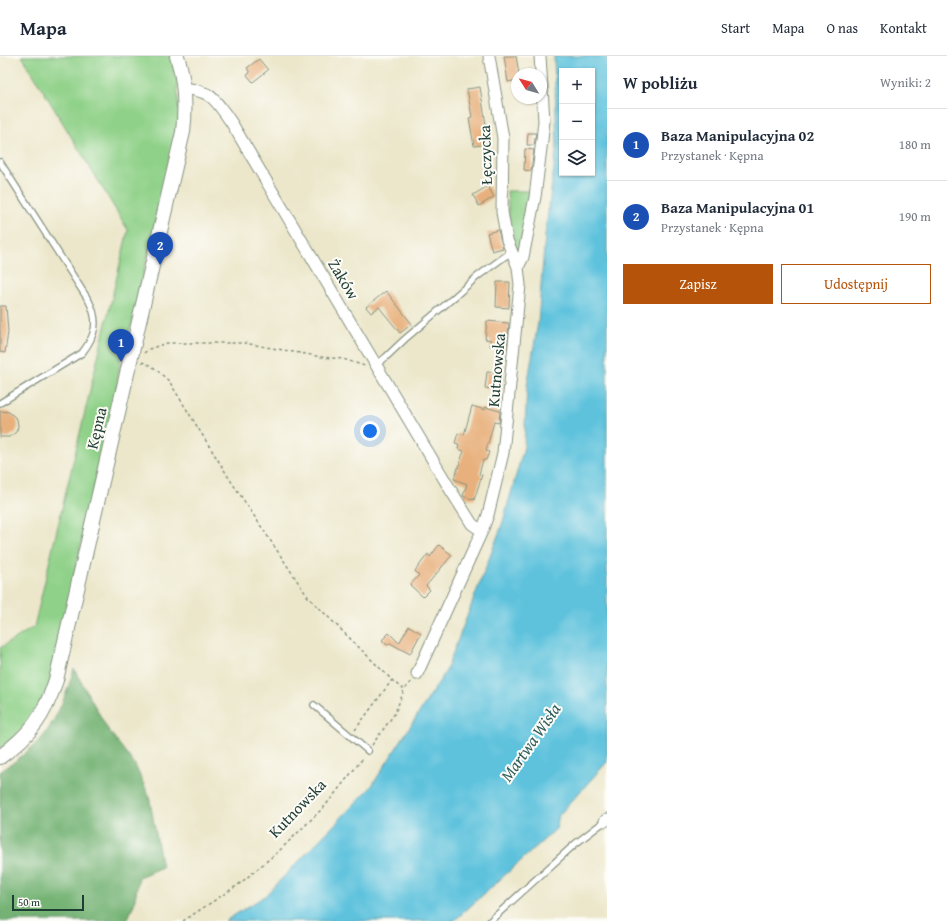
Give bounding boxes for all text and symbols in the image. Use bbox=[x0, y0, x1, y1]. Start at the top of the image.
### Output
text: Mapa bbox=[20, 14, 67, 42]
text: Start bbox=[721, 18, 750, 38]
text: Mapa bbox=[772, 18, 804, 38]
text: O nas bbox=[826, 18, 858, 38]
text: Kontakt bbox=[880, 18, 927, 38]
north arrow bbox=[511, 68, 547, 104]
map controls bbox=[559, 68, 595, 176]
button: + bbox=[559, 68, 595, 104]
text: W pobliżu bbox=[623, 70, 698, 95]
text: Wyniki: 2 bbox=[880, 73, 931, 92]
button: − bbox=[559, 104, 595, 140]
street label: Łęczycka bbox=[472, 124, 498, 185]
text: Baza Manipulacyjna 02 bbox=[661, 125, 814, 146]
text: 1 bbox=[633, 135, 639, 154]
text: 180 m bbox=[899, 135, 931, 154]
button: layers bbox=[559, 140, 595, 176]
text: Przystanek · Kępna bbox=[661, 146, 764, 165]
text: Baza Manipulacyjna 01 bbox=[661, 197, 814, 218]
text: 2 bbox=[633, 207, 639, 226]
text: 190 m bbox=[899, 207, 931, 226]
text: Przystanek · Kępna bbox=[661, 218, 764, 237]
pin: 2 bbox=[147, 232, 173, 265]
street label: Żaków bbox=[322, 254, 366, 304]
button: Zapisz bbox=[623, 264, 773, 304]
button: Udostępnij bbox=[781, 264, 931, 304]
pin: 1 bbox=[108, 329, 134, 362]
street label: Kutnowska bbox=[481, 332, 511, 408]
street label: Kępna bbox=[80, 404, 113, 451]
your location bbox=[360, 421, 380, 441]
water label: Martwa Wisła bbox=[494, 698, 566, 786]
street label: Kutnowska bbox=[263, 773, 332, 843]
scale bar bbox=[12, 893, 84, 912]
text: 50 m bbox=[18, 894, 40, 910]

